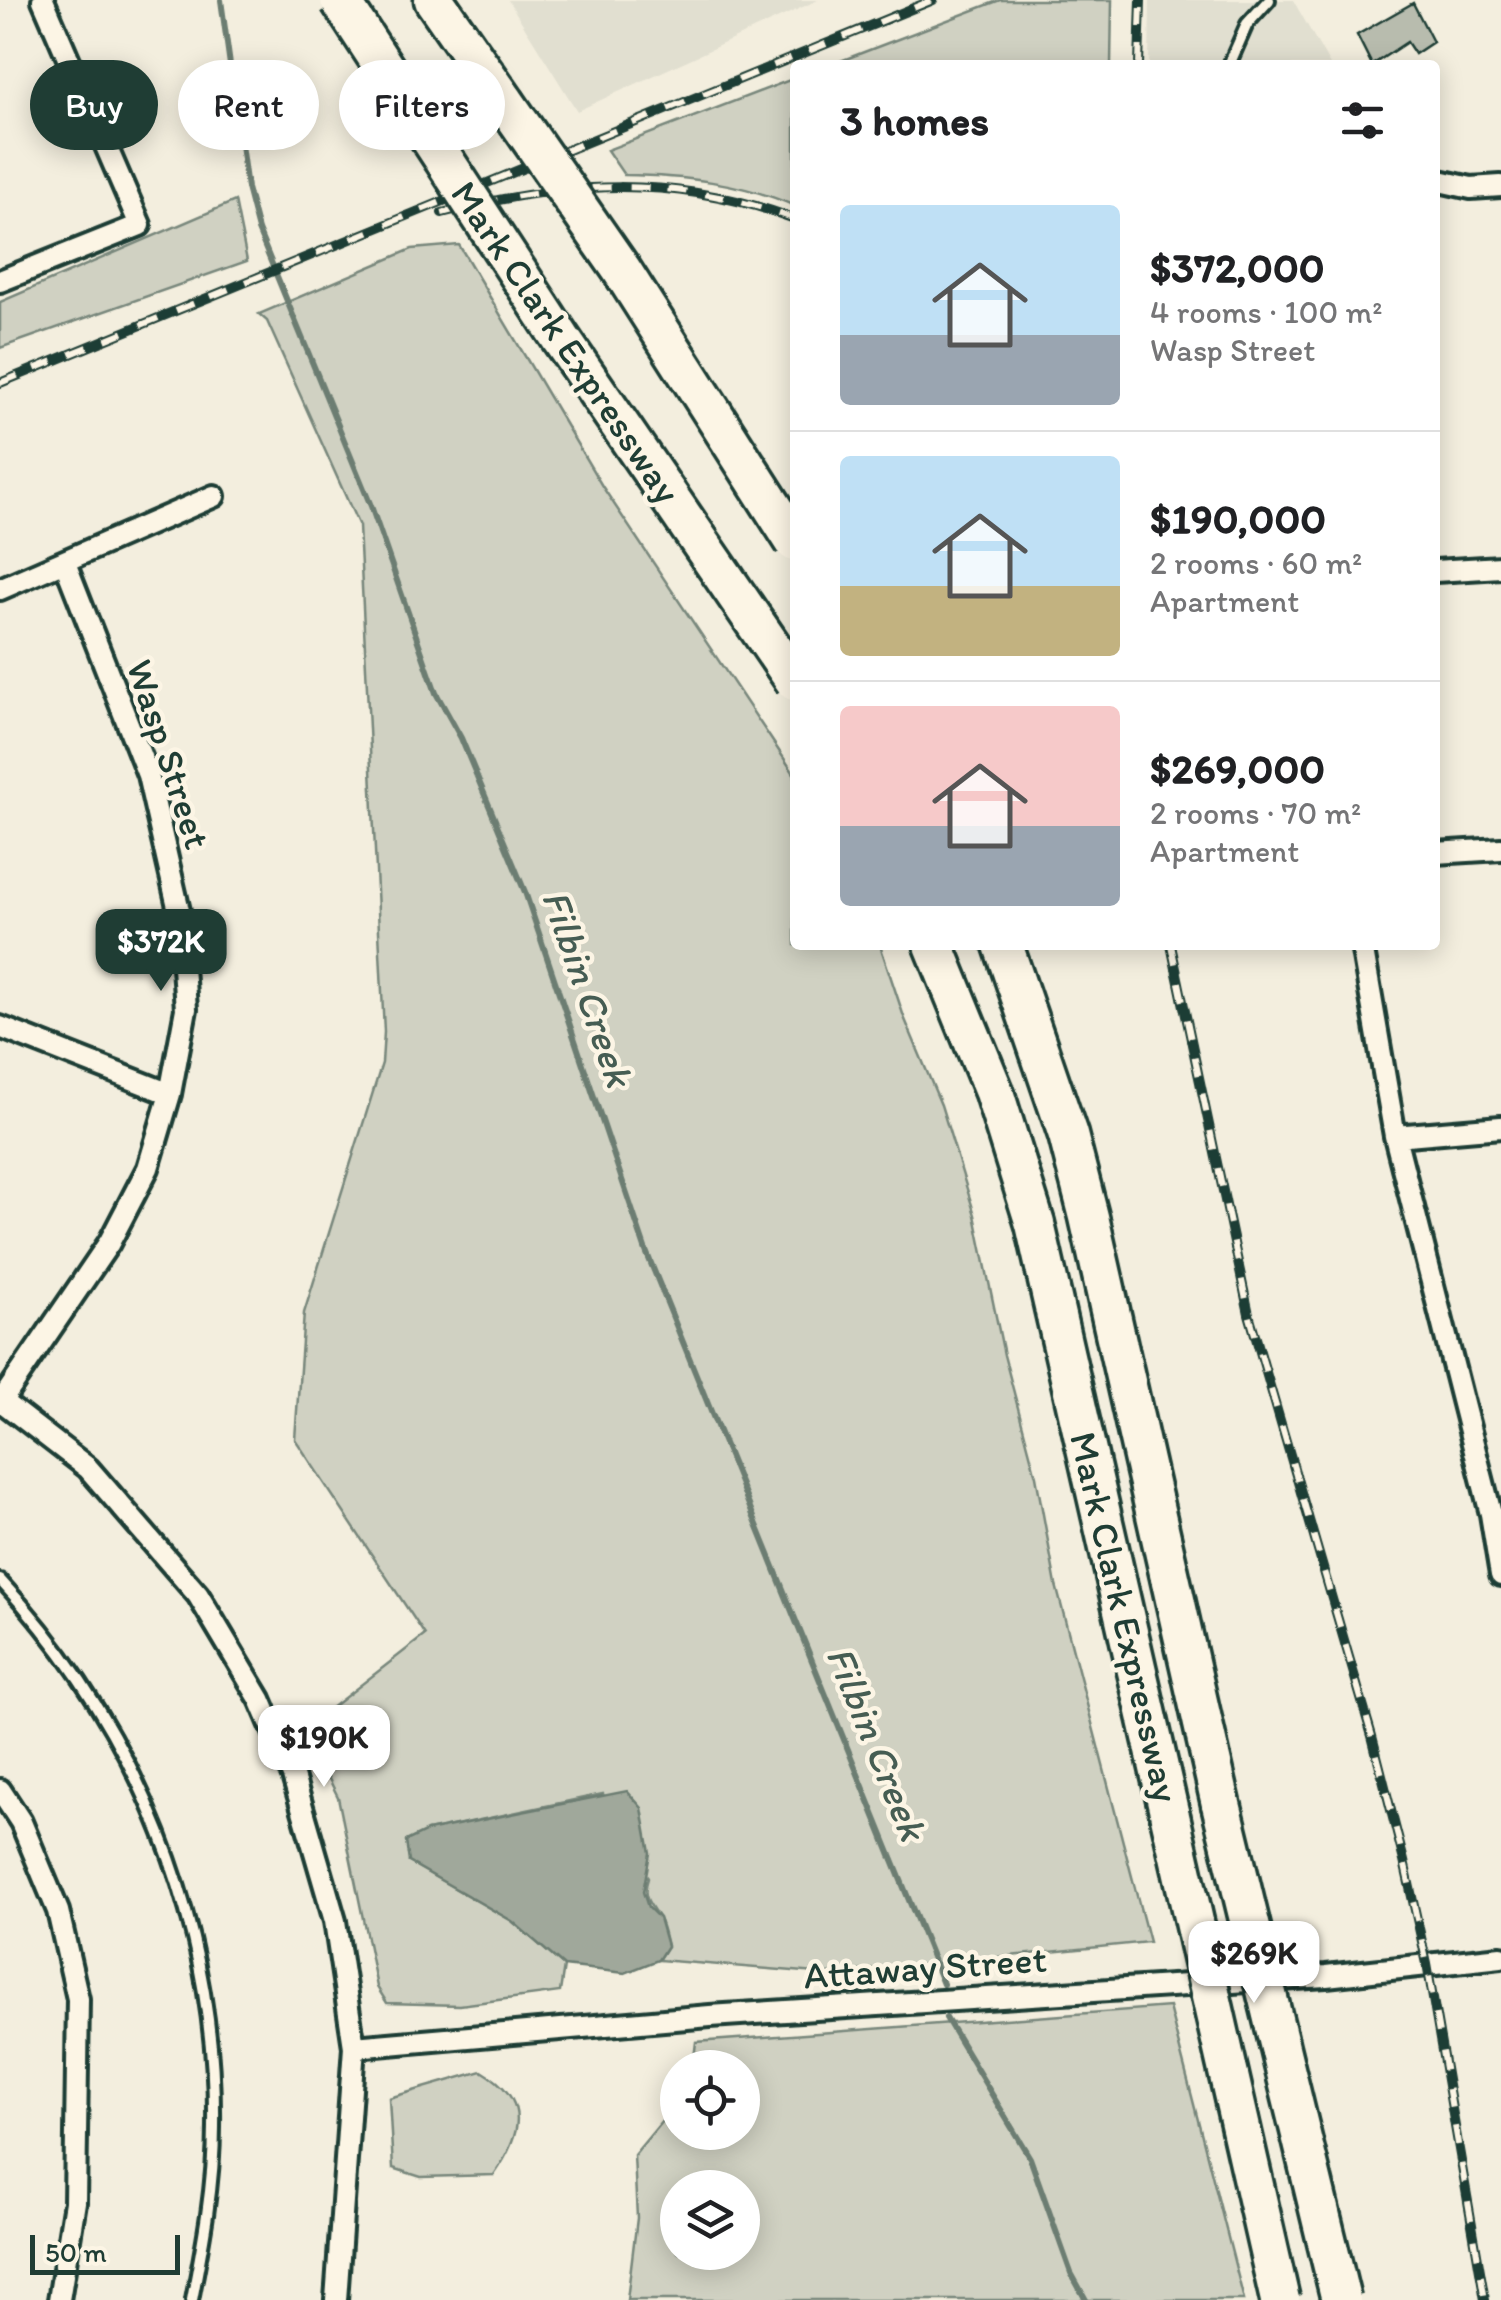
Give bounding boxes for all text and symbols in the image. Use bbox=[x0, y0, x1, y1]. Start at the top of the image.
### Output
chip: Buy bbox=[30, 60, 158, 150]
chip: Rent bbox=[178, 60, 319, 150]
chip: Filters bbox=[339, 60, 505, 150]
icon: filters bbox=[1335, 93, 1390, 148]
text: 3 homes bbox=[840, 95, 989, 146]
street label: Mark Clark Expressway bbox=[441, 172, 691, 512]
text: $372,000 bbox=[1150, 242, 1325, 293]
icon: home bbox=[920, 245, 1040, 365]
text: 4 rooms · 100 m² bbox=[1150, 293, 1382, 331]
text: Wasp Street bbox=[1150, 331, 1315, 369]
text: $190,000 bbox=[1150, 493, 1326, 544]
icon: home bbox=[920, 496, 1040, 616]
text: 2 rooms · 60 m² bbox=[1150, 544, 1362, 582]
text: Apartment bbox=[1150, 582, 1299, 620]
street label: Wasp Street bbox=[117, 654, 221, 854]
text: $269,000 bbox=[1150, 743, 1325, 794]
icon: home bbox=[920, 746, 1040, 866]
text: 2 rooms · 70 m² bbox=[1150, 794, 1361, 832]
text: Apartment bbox=[1150, 832, 1299, 870]
water label: Filbin Creek bbox=[532, 883, 645, 1095]
pin: $372K bbox=[91, 909, 231, 994]
text: $372K bbox=[118, 922, 204, 960]
street label: Mark Clark Expressway bbox=[1060, 1427, 1190, 1807]
water label: Filbin Creek bbox=[816, 1639, 939, 1849]
pin: $190K bbox=[254, 1705, 394, 1790]
text: $190K bbox=[280, 1718, 368, 1756]
pin: $269K bbox=[1184, 1921, 1324, 2006]
text: $269K bbox=[1210, 1934, 1298, 1972]
street label: Attaway Street bbox=[802, 1936, 1048, 1998]
map controls bbox=[660, 2050, 760, 2270]
button: locate bbox=[660, 2050, 760, 2150]
button: layers bbox=[660, 2170, 760, 2270]
scale bar bbox=[30, 2230, 180, 2274]
text: 50 m bbox=[45, 2235, 107, 2269]

